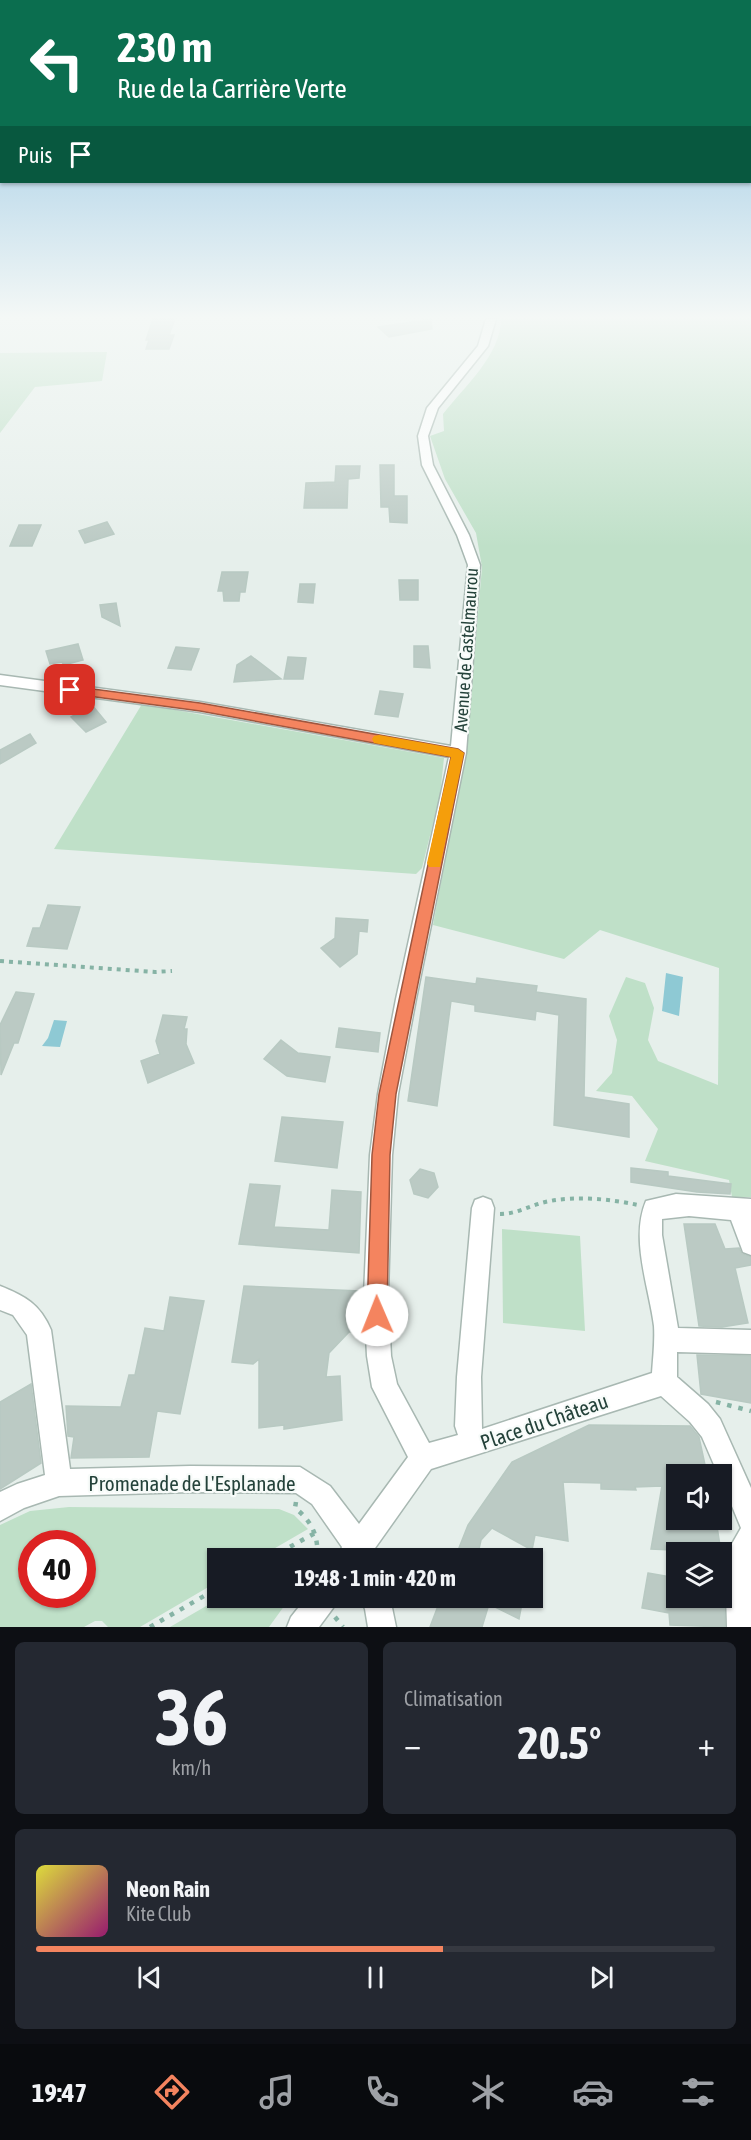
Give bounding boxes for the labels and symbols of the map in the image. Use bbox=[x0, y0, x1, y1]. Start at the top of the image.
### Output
street label: Avenue de Castelmaurou bbox=[450, 567, 482, 733]
pin bbox=[44, 664, 95, 715]
position arrow bbox=[345, 1283, 409, 1347]
street label: Place du Château bbox=[477, 1388, 611, 1454]
street label: Promenade de L'Esplanade bbox=[88, 1471, 296, 1495]
speed limit sign: 40 bbox=[18, 1530, 96, 1608]

